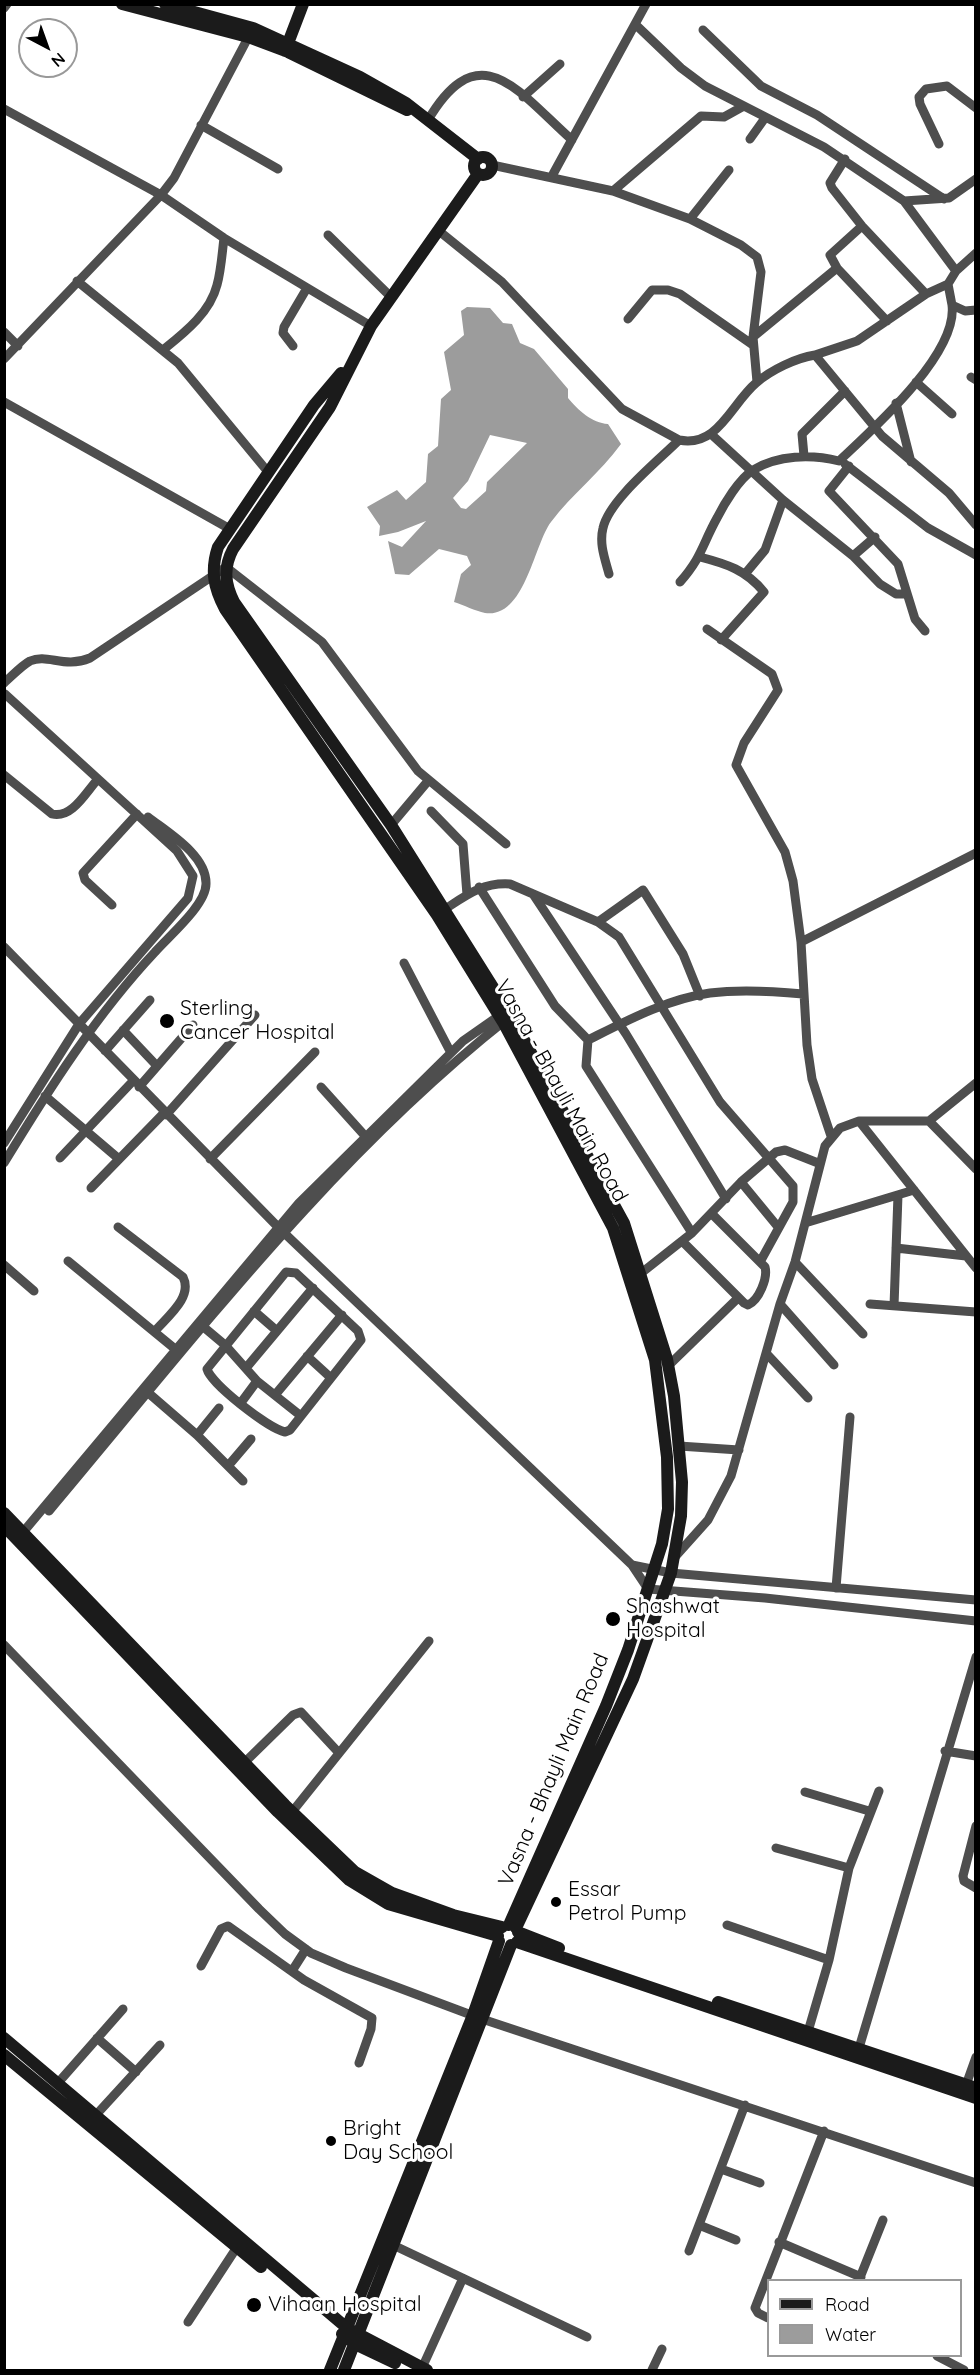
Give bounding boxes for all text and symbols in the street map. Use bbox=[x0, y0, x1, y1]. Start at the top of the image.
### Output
north arrow bbox=[18, 18, 78, 78]
text: N bbox=[48, 49, 70, 71]
street label: Vasna - Bhayli Main Road bbox=[489, 975, 633, 1207]
place label: Sterling Cancer Hospital bbox=[180, 996, 335, 1046]
marker: Sterling Cancer Hospital bbox=[158, 1012, 176, 1030]
place label: Shashwat Hospital bbox=[626, 1594, 720, 1644]
marker: Shashwat Hospital bbox=[604, 1610, 622, 1628]
street label: Vasna - Bhayli Main Road bbox=[493, 1650, 615, 1890]
place label: Essar Petrol Pump bbox=[568, 1877, 686, 1927]
marker: Essar Petrol Pump bbox=[549, 1895, 563, 1909]
place label: Bright Day School bbox=[343, 2116, 453, 2166]
marker: Bright Day School bbox=[324, 2134, 338, 2148]
legend bbox=[767, 2279, 962, 2357]
place label: Vihaan Hospital bbox=[268, 2292, 421, 2318]
text: Road bbox=[825, 2293, 870, 2316]
marker: Vihaan Hospital bbox=[245, 2296, 263, 2314]
text: Water bbox=[825, 2323, 876, 2346]

